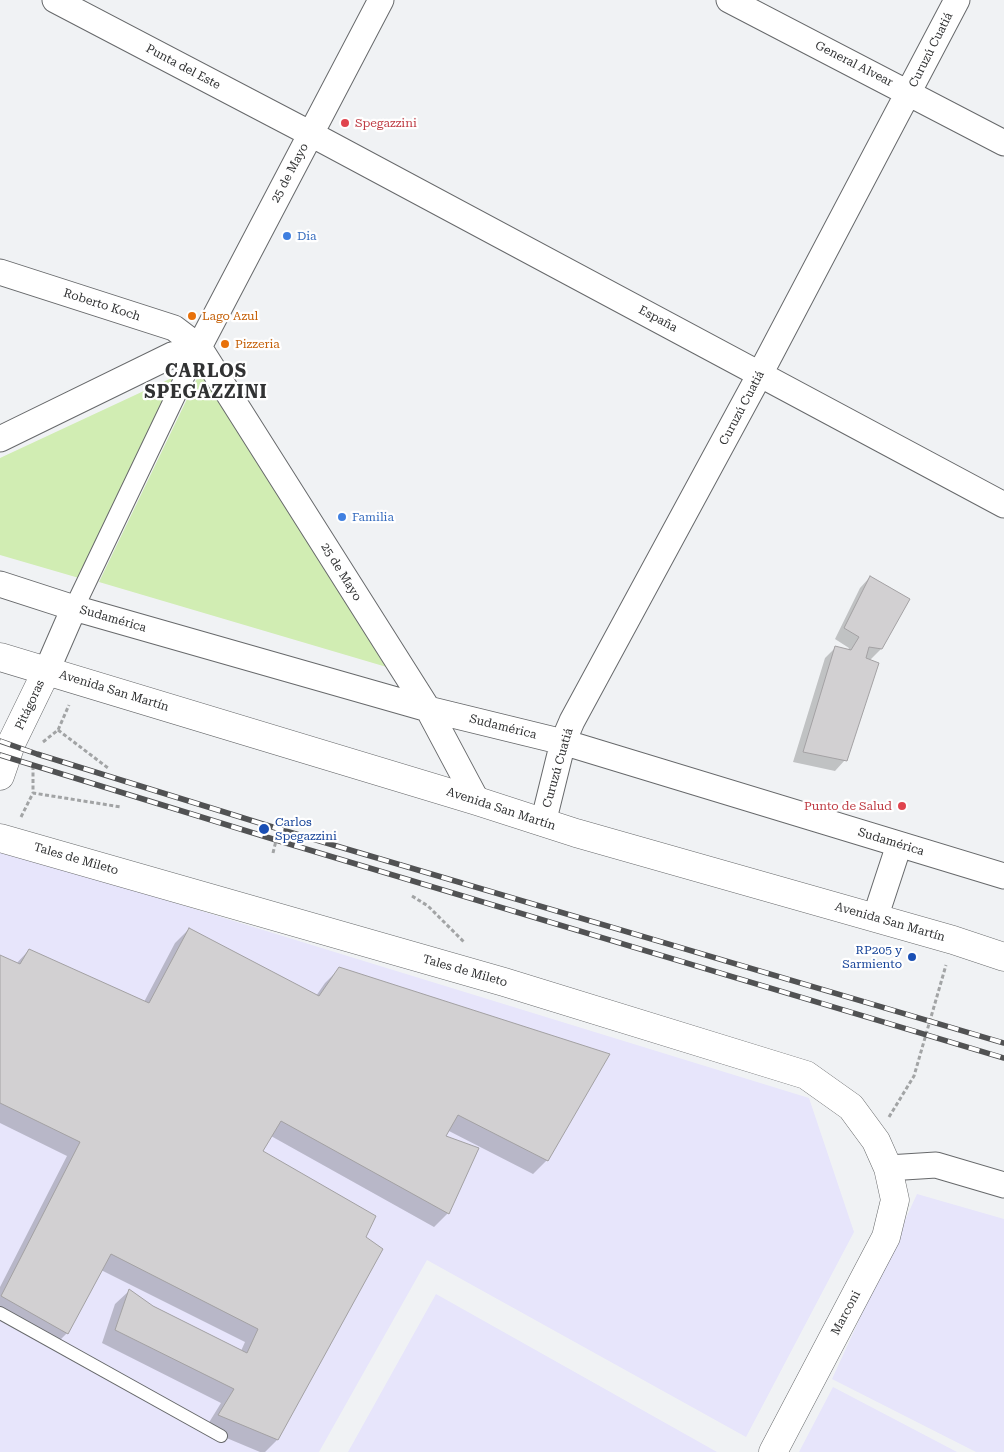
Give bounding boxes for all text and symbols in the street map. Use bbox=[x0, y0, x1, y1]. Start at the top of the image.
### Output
street label: Curuzú Cuatiá bbox=[906, 10, 956, 90]
street label: General Alvear bbox=[813, 38, 895, 90]
street label: Punta del Este bbox=[143, 41, 223, 93]
place label: Spegazzini bbox=[355, 116, 417, 130]
marker: Spegazzini bbox=[339, 117, 351, 129]
street label: 25 de Mayo bbox=[268, 141, 312, 205]
place label: Dia bbox=[297, 229, 317, 243]
marker: Dia bbox=[281, 230, 293, 242]
street label: Roberto Koch bbox=[62, 286, 142, 324]
street label: España bbox=[636, 303, 680, 335]
place label: Lago Azul bbox=[202, 309, 258, 323]
marker: Lago Azul bbox=[186, 310, 198, 322]
place label: Pizzeria bbox=[235, 337, 280, 351]
marker: Pizzeria bbox=[219, 338, 231, 350]
district label: CARLOS SPEGAZZINI bbox=[143, 361, 269, 404]
street label: Curuzú Cuatiá bbox=[716, 368, 768, 448]
place label: Familia bbox=[352, 510, 394, 524]
marker: Familia bbox=[336, 511, 348, 523]
street label: 25 de Mayo bbox=[318, 540, 364, 604]
street label: Sudamérica bbox=[78, 603, 148, 635]
street label: Avenida San Martín bbox=[57, 667, 171, 715]
street label: Pitágoras bbox=[12, 678, 48, 732]
street label: Sudamérica bbox=[468, 712, 538, 742]
street label: Curuzú Cuatiá bbox=[540, 727, 576, 809]
street label: Avenida San Martín bbox=[445, 785, 557, 833]
place label: Punto de Salud bbox=[804, 799, 892, 813]
marker: Punto de Salud bbox=[896, 800, 908, 812]
place label: Carlos Spegazzini bbox=[275, 815, 337, 843]
marker: Carlos Spegazzini bbox=[257, 822, 271, 836]
street label: Sudamérica bbox=[856, 825, 926, 859]
street label: Tales de Mileto bbox=[32, 840, 120, 878]
street label: Avenida San Martín bbox=[833, 899, 947, 945]
place label: RP205 y Sarmiento bbox=[842, 943, 902, 971]
marker: RP205 y Sarmiento bbox=[906, 951, 918, 963]
street label: Tales de Mileto bbox=[421, 952, 509, 990]
street label: Marconi bbox=[828, 1288, 864, 1338]

